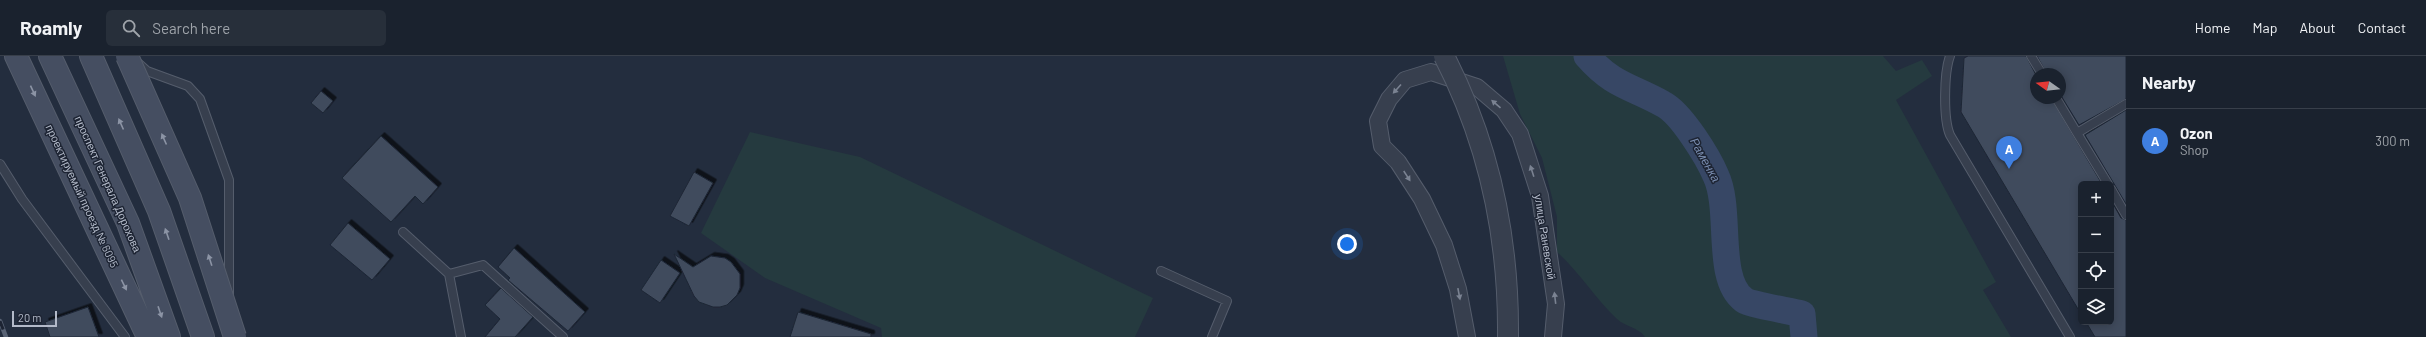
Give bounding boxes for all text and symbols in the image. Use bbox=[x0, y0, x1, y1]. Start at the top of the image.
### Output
search box bbox=[106, 10, 386, 46]
text: Roamly bbox=[20, 16, 82, 39]
icon: search bbox=[120, 17, 142, 39]
text: Search here bbox=[152, 19, 230, 37]
text: Home bbox=[2195, 19, 2231, 36]
text: Map bbox=[2253, 19, 2277, 36]
text: About bbox=[2299, 19, 2336, 36]
text: Contact bbox=[2358, 19, 2406, 36]
north arrow bbox=[2030, 68, 2066, 104]
text: Nearby bbox=[2142, 72, 2196, 92]
one-way arrow bbox=[1392, 84, 1402, 94]
one-way arrow bbox=[30, 86, 36, 97]
one-way arrow bbox=[1491, 99, 1501, 108]
street label: проспект Генерала Дорохова bbox=[73, 114, 145, 255]
one-way arrow bbox=[117, 118, 124, 130]
street label: проектируемый проезд № 6095 bbox=[43, 122, 122, 270]
text: Ozon bbox=[2180, 124, 2213, 142]
one-way arrow bbox=[160, 132, 166, 144]
text: A bbox=[2151, 133, 2159, 149]
text: 300 m bbox=[2375, 133, 2410, 149]
water label: Раменка bbox=[1688, 135, 1724, 184]
pin: A bbox=[1996, 136, 2022, 169]
text: Shop bbox=[2180, 142, 2209, 158]
one-way arrow bbox=[1529, 164, 1535, 176]
one-way arrow bbox=[1403, 171, 1411, 181]
map controls bbox=[2078, 181, 2114, 325]
button: + bbox=[2078, 181, 2114, 217]
street label: улица Раневской bbox=[1532, 193, 1559, 280]
button: − bbox=[2078, 217, 2114, 253]
one-way arrow bbox=[163, 228, 169, 240]
your location bbox=[1337, 234, 1357, 254]
button: locate bbox=[2078, 253, 2114, 289]
one-way arrow bbox=[207, 254, 213, 266]
one-way arrow bbox=[121, 279, 127, 291]
one-way arrow bbox=[1456, 288, 1462, 300]
button: layers bbox=[2078, 289, 2114, 325]
one-way arrow bbox=[1552, 292, 1558, 304]
one-way arrow bbox=[158, 306, 164, 318]
scale bar bbox=[12, 309, 57, 328]
text: 20 m bbox=[18, 311, 41, 324]

